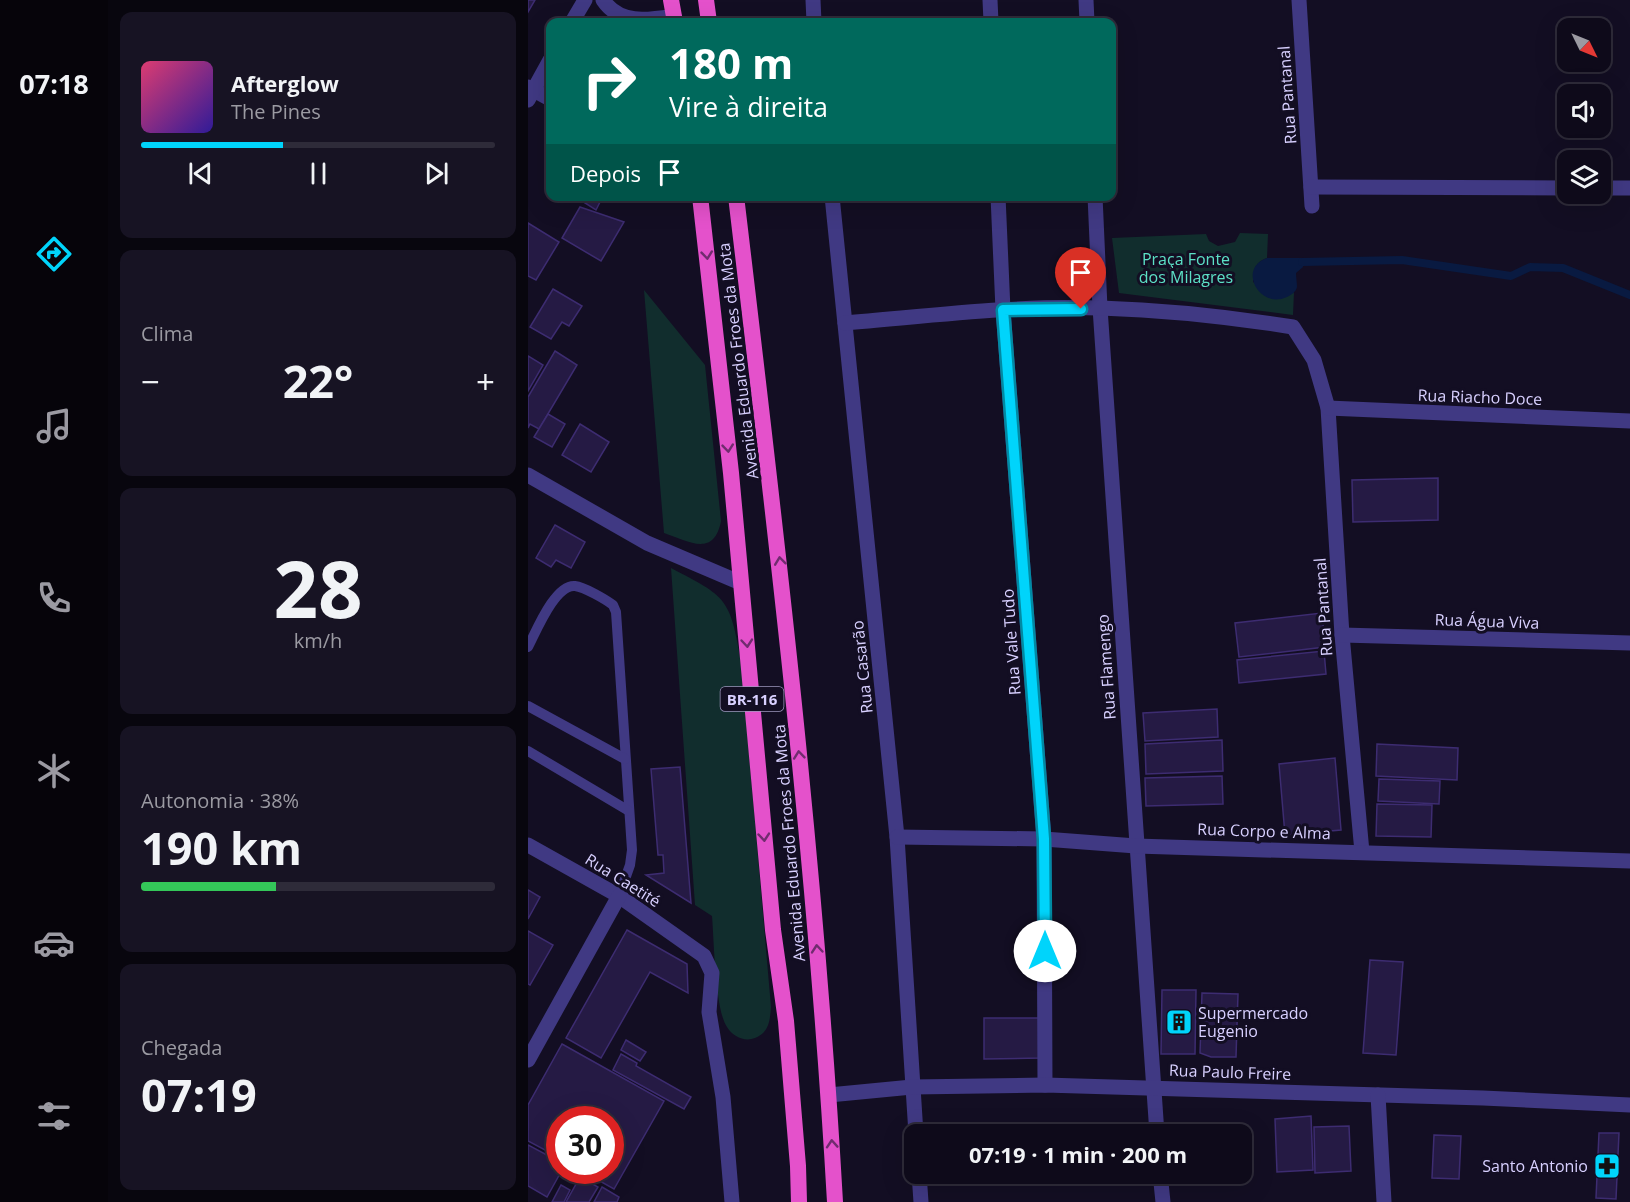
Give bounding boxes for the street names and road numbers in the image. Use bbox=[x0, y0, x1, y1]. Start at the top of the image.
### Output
street label: Rua Pantanal bbox=[1273, 45, 1301, 145]
street label: Avenida Eduardo Froes da Mota bbox=[713, 242, 763, 480]
street label: Rua Riacho Doce bbox=[1417, 384, 1543, 410]
street label: Rua Pantanal bbox=[1309, 557, 1337, 657]
street label: Rua Vale Tudo bbox=[996, 588, 1026, 696]
street label: Rua Água Viva bbox=[1434, 608, 1540, 634]
street label: Rua Flamengo bbox=[1091, 613, 1121, 721]
street label: Rua Casarão bbox=[846, 619, 878, 715]
road number: BR-116 bbox=[720, 687, 784, 711]
street label: Avenida Eduardo Froes da Mota bbox=[768, 724, 810, 962]
street label: Rua Corpo e Alma bbox=[1197, 818, 1331, 844]
street label: Rua Caetité bbox=[581, 848, 665, 912]
street label: Rua Paulo Freire bbox=[1169, 1059, 1291, 1085]

